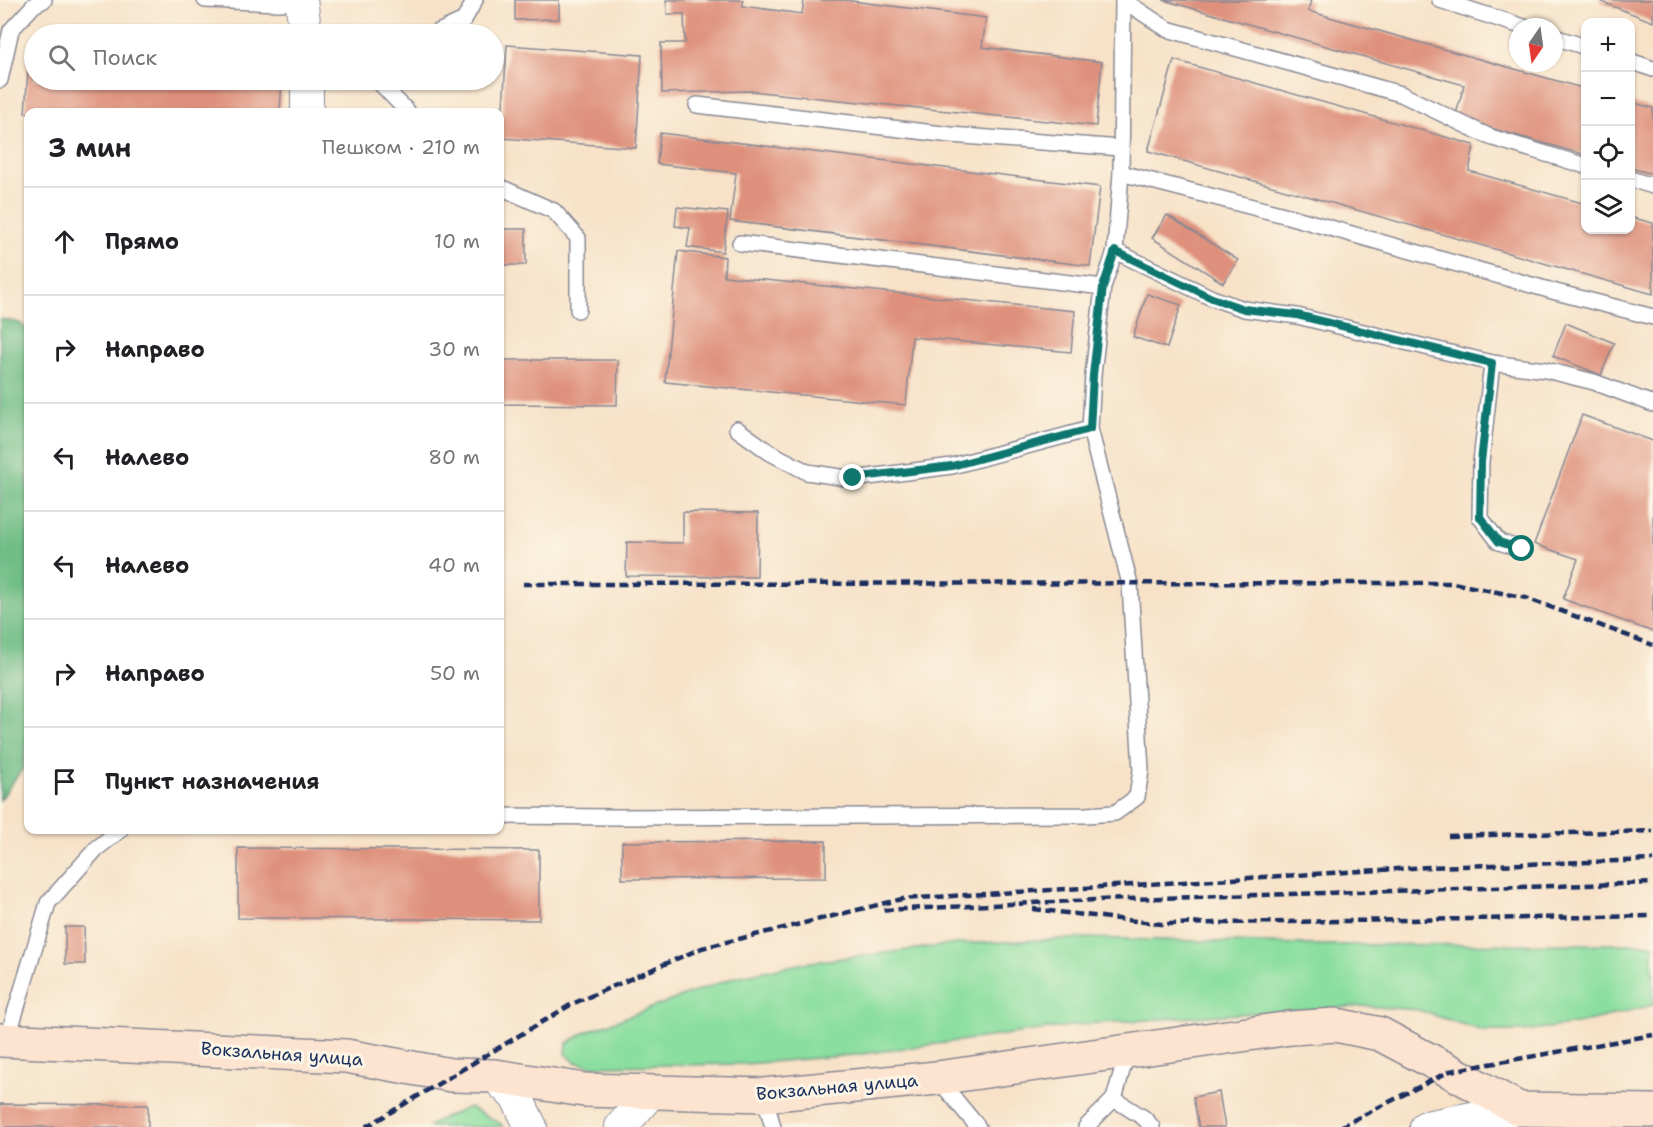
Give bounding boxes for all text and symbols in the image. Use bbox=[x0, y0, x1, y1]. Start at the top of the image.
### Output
north arrow bbox=[1509, 18, 1563, 72]
map controls bbox=[1581, 18, 1635, 234]
button: + bbox=[1581, 18, 1635, 72]
search box bbox=[24, 24, 504, 90]
icon: search bbox=[45, 41, 78, 74]
text: Поиск bbox=[93, 43, 157, 72]
button: − bbox=[1581, 72, 1635, 126]
button: locate bbox=[1581, 126, 1635, 180]
text: 3 мин bbox=[48, 130, 131, 165]
text: Пешком · 210 m bbox=[322, 134, 480, 160]
button: layers bbox=[1581, 180, 1635, 234]
icon: ahead bbox=[48, 225, 81, 258]
text: Прямо bbox=[105, 227, 179, 256]
text: 10 m bbox=[434, 228, 480, 254]
icon: right bbox=[48, 333, 81, 366]
text: Направо bbox=[105, 335, 205, 364]
text: 30 m bbox=[428, 336, 480, 362]
icon: left bbox=[48, 441, 81, 474]
text: Налево bbox=[105, 443, 189, 472]
text: 80 m bbox=[428, 444, 480, 470]
route end bbox=[839, 464, 865, 490]
route start bbox=[1508, 535, 1534, 561]
icon: left bbox=[48, 549, 81, 582]
text: Налево bbox=[105, 551, 189, 580]
text: 40 m bbox=[428, 552, 480, 578]
icon: right bbox=[48, 657, 81, 690]
text: Направо bbox=[105, 659, 205, 688]
text: 50 m bbox=[430, 660, 480, 686]
icon: arrive bbox=[48, 765, 81, 798]
text: Пункт назначения bbox=[105, 767, 319, 796]
street label: Вокзальная улица bbox=[200, 1036, 364, 1072]
street label: Вокзальная улица bbox=[755, 1068, 919, 1106]

